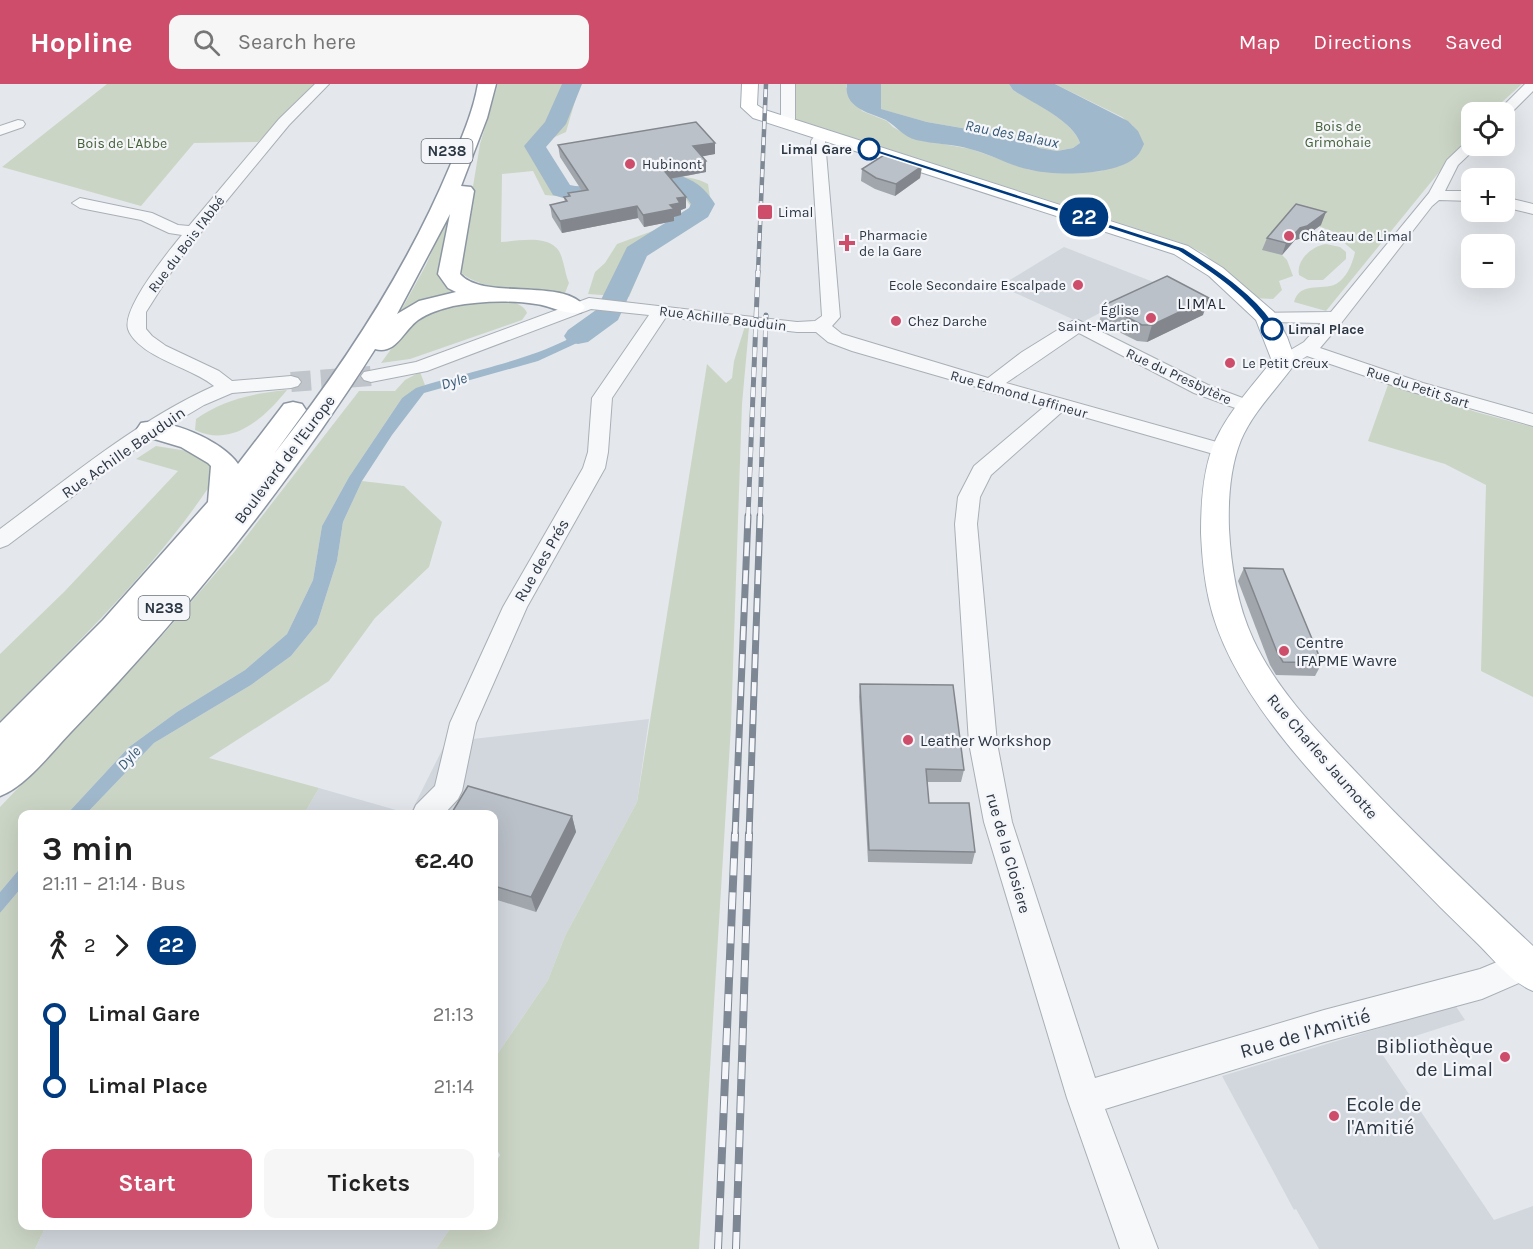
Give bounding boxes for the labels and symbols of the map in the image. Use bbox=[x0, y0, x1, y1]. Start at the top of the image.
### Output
water label: Rau des Balaux bbox=[964, 116, 1061, 152]
park label: Bois de Grimohaie bbox=[1305, 118, 1371, 151]
park label: Bois de L'Abbe bbox=[77, 135, 167, 152]
marker: Limal Gare bbox=[858, 138, 880, 160]
road number: N238 bbox=[422, 139, 472, 163]
place label: Limal Gare bbox=[781, 141, 852, 158]
place label: Hubinont bbox=[642, 156, 702, 173]
marker: Hubinont bbox=[623, 157, 637, 171]
street label: Rue du Bois l'Abbé bbox=[145, 193, 228, 296]
line badge: 22 bbox=[1057, 198, 1111, 236]
marker: Limal bbox=[756, 203, 774, 221]
place label: Limal bbox=[778, 204, 813, 221]
place label: Pharmacie de la Gare bbox=[859, 227, 927, 260]
place label: Château de Limal bbox=[1301, 228, 1412, 245]
marker: Château de Limal bbox=[1282, 229, 1296, 243]
marker: Pharmacie de la Gare bbox=[840, 236, 854, 250]
place label: Ecole Secondaire Escalpade bbox=[889, 277, 1066, 294]
marker: Ecole Secondaire Escalpade bbox=[1071, 278, 1085, 292]
district label: LIMAL bbox=[1177, 294, 1227, 313]
place label: Église Saint-Martin bbox=[1058, 301, 1139, 335]
street label: Rue Achille Bauduin bbox=[658, 302, 788, 335]
marker: Église Saint-Martin bbox=[1144, 311, 1158, 325]
place label: Chez Darche bbox=[908, 313, 987, 330]
marker: Chez Darche bbox=[889, 314, 903, 328]
marker: Limal Place bbox=[1261, 318, 1283, 340]
place label: Limal Place bbox=[1288, 321, 1364, 338]
street label: Rue du Presbytère bbox=[1123, 345, 1234, 408]
place label: Le Petit Creux bbox=[1242, 355, 1329, 372]
marker: Le Petit Creux bbox=[1223, 356, 1237, 370]
street label: Rue du Petit Sart bbox=[1364, 363, 1471, 412]
street label: Rue Edmond Laffineur bbox=[948, 367, 1090, 422]
water label: Dyle bbox=[439, 369, 469, 393]
street label: Boulevard de l'Europe bbox=[230, 391, 339, 527]
street label: Rue Achille Bauduin bbox=[58, 403, 189, 502]
street label: Rue des Prés bbox=[510, 515, 573, 605]
road number: N238 bbox=[138, 596, 190, 620]
place label: Centre IFAPME Wavre bbox=[1296, 633, 1397, 670]
marker: Centre IFAPME Wavre bbox=[1277, 644, 1291, 658]
street label: Rue Charles Jaumotte bbox=[1263, 690, 1382, 823]
place label: Leather Workshop bbox=[920, 731, 1051, 750]
marker: Leather Workshop bbox=[901, 733, 915, 747]
water label: Dyle bbox=[113, 742, 145, 774]
street label: rue de la Closiere bbox=[982, 791, 1035, 916]
street label: Rue de l'Amitié bbox=[1237, 1004, 1373, 1063]
place label: Bibliothèque de Limal bbox=[1376, 1035, 1493, 1081]
marker: Bibliothèque de Limal bbox=[1498, 1050, 1512, 1064]
place label: Ecole de l'Amitié bbox=[1346, 1093, 1421, 1139]
marker: Ecole de l'Amitié bbox=[1327, 1109, 1341, 1123]

